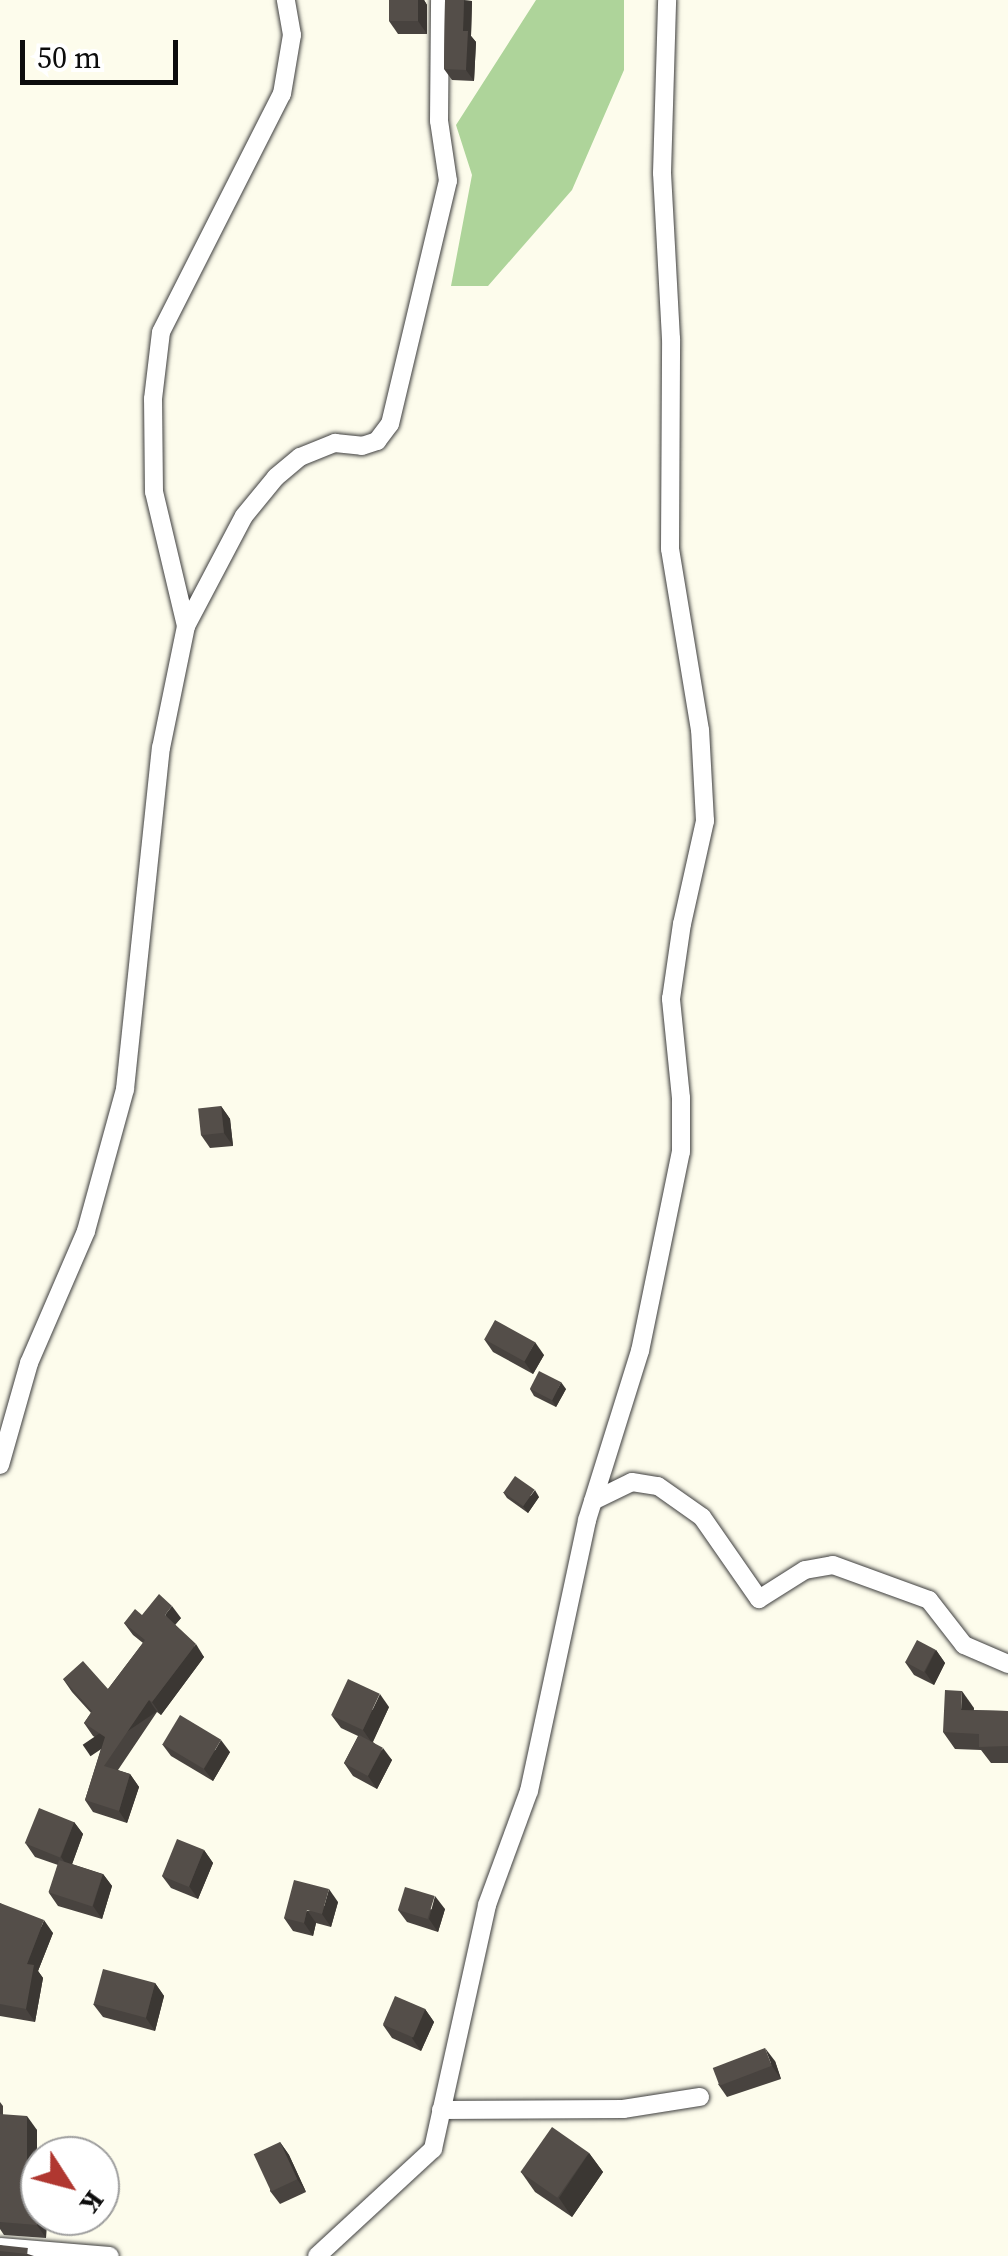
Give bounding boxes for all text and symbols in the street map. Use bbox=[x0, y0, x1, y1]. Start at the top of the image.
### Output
scale bar bbox=[25, 20, 182, 82]
text: 50 m bbox=[37, 37, 101, 78]
north arrow bbox=[20, 2136, 120, 2236]
text: K bbox=[72, 2183, 114, 2222]

